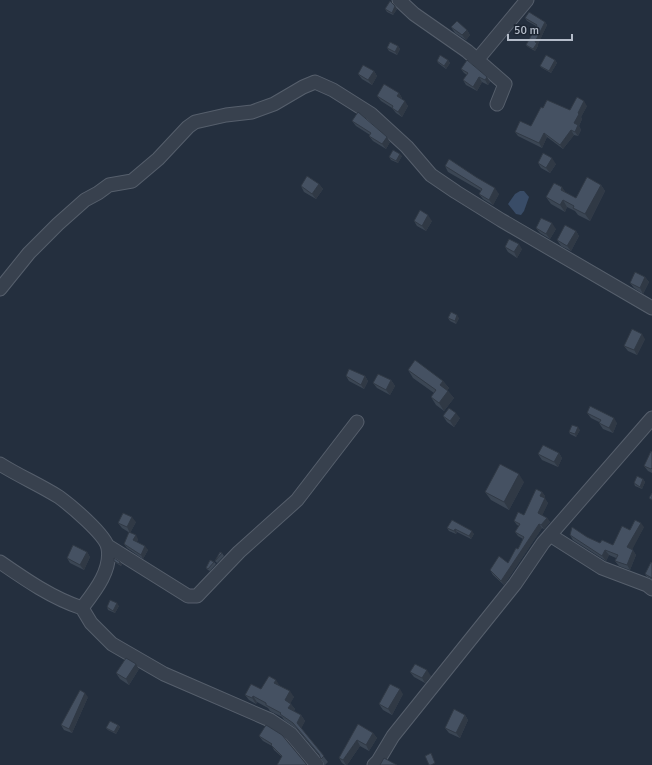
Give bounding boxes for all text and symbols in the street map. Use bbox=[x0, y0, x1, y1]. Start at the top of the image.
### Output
scale bar bbox=[508, 16, 572, 42]
text: 50 m bbox=[514, 23, 539, 38]

